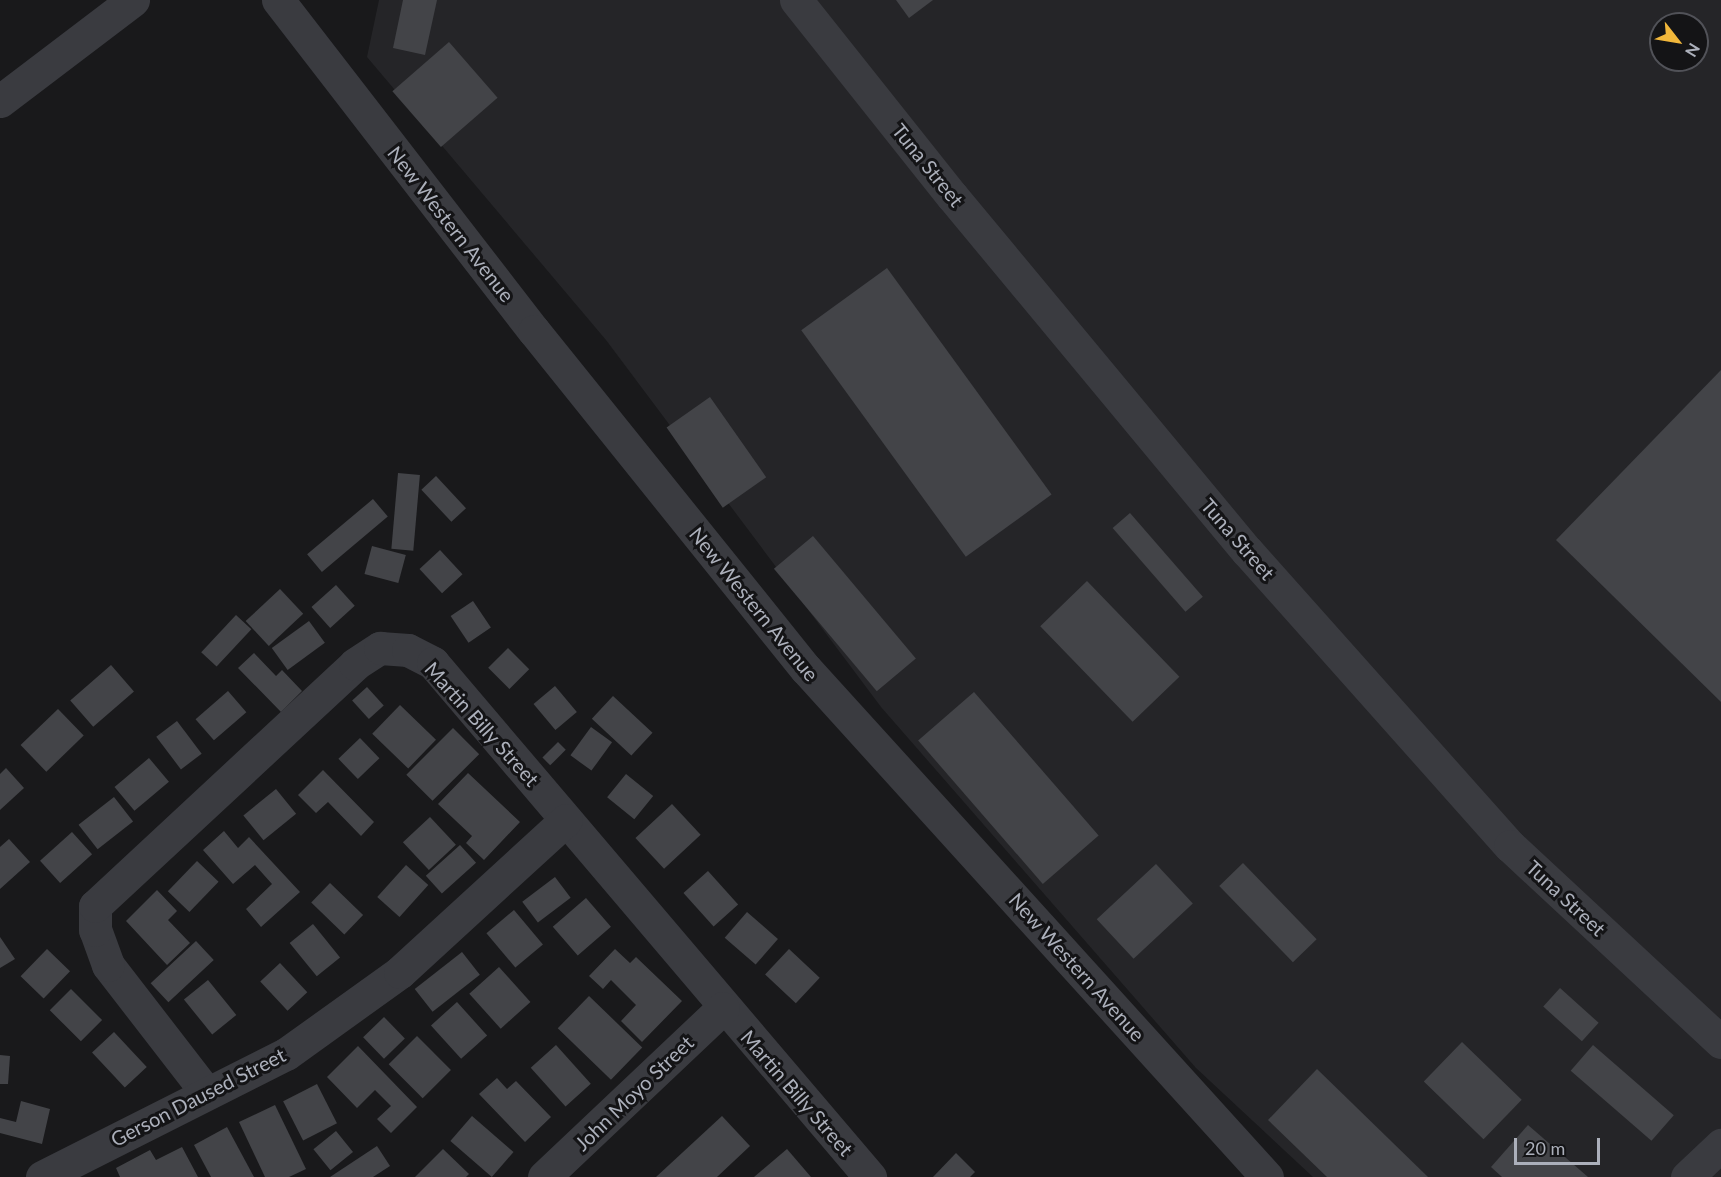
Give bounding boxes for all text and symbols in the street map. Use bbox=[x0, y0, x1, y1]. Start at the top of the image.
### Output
north arrow bbox=[1649, 12, 1709, 72]
text: N bbox=[1682, 40, 1704, 61]
street label: Tuna Street bbox=[887, 119, 969, 211]
street label: New Western Avenue bbox=[382, 141, 520, 307]
street label: Tuna Street bbox=[1196, 493, 1280, 585]
street label: New Western Avenue bbox=[684, 522, 824, 686]
street label: Martin Billy Street bbox=[420, 657, 544, 791]
street label: Tuna Street bbox=[1521, 855, 1611, 941]
street label: New Western Avenue bbox=[1004, 887, 1150, 1047]
street label: Martin Billy Street bbox=[736, 1025, 858, 1161]
street label: John Moyo Street bbox=[570, 1030, 698, 1156]
street label: Gerson Daused Street bbox=[107, 1043, 289, 1151]
scale bar bbox=[1517, 1126, 1602, 1164]
text: 20 m bbox=[1525, 1137, 1565, 1159]

